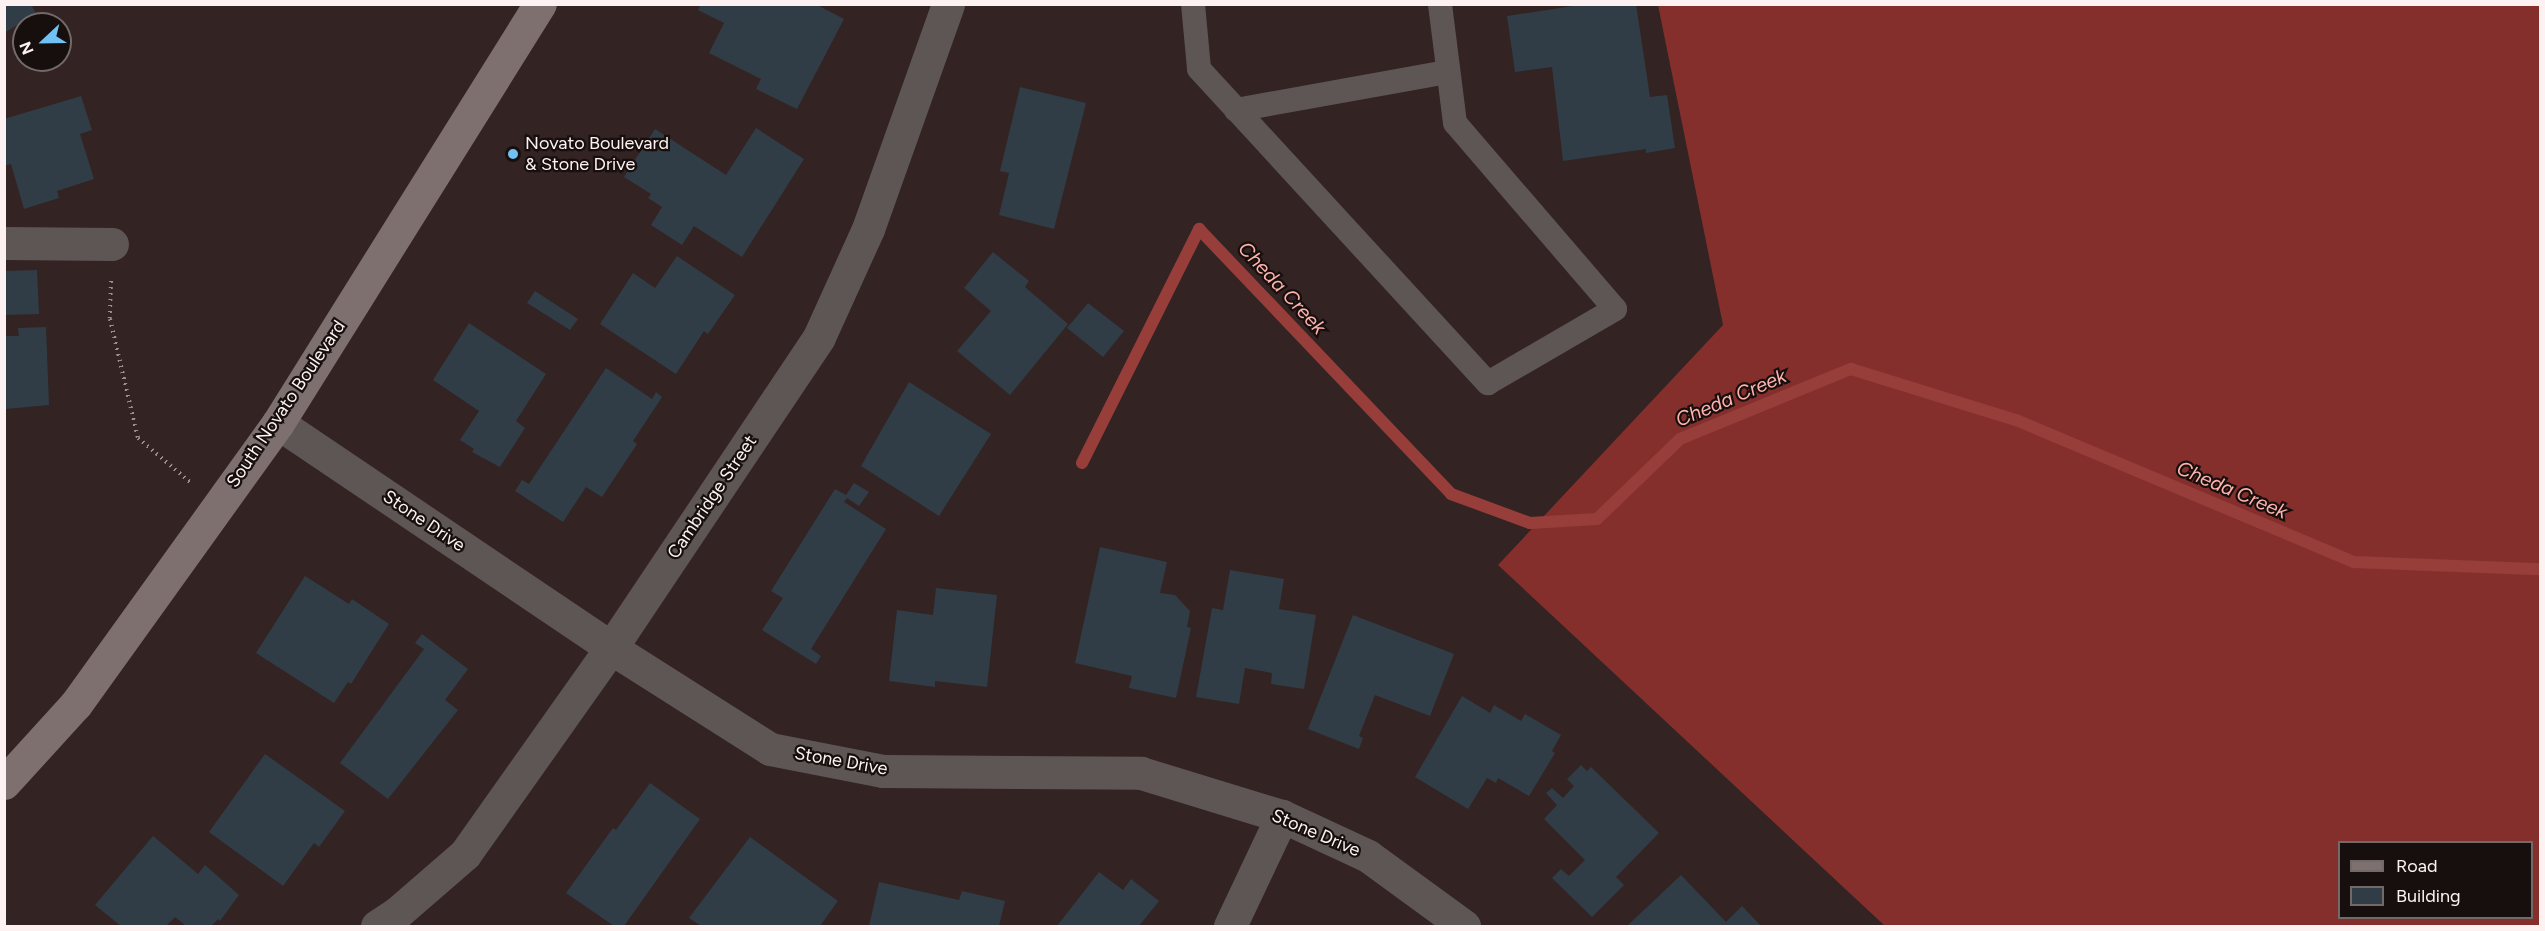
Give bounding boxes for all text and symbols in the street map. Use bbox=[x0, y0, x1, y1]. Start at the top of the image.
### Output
north arrow bbox=[12, 12, 72, 72]
text: N bbox=[16, 39, 38, 57]
place label: Novato Boulevard & Stone Drive bbox=[525, 133, 669, 176]
marker: Novato Boulevard & Stone Drive bbox=[506, 147, 520, 161]
water label: Cheda Creek bbox=[1233, 237, 1331, 339]
street label: South Novato Boulevard bbox=[222, 316, 350, 492]
water label: Cheda Creek bbox=[1672, 364, 1790, 432]
street label: Cambridge Street bbox=[663, 431, 761, 563]
water label: Cheda Creek bbox=[2173, 456, 2291, 524]
street label: Stone Drive bbox=[379, 486, 469, 556]
street label: Stone Drive bbox=[793, 742, 889, 780]
street label: Stone Drive bbox=[1268, 805, 1364, 861]
legend bbox=[2338, 841, 2533, 919]
text: Road bbox=[2396, 855, 2437, 877]
text: Building bbox=[2396, 885, 2461, 907]

